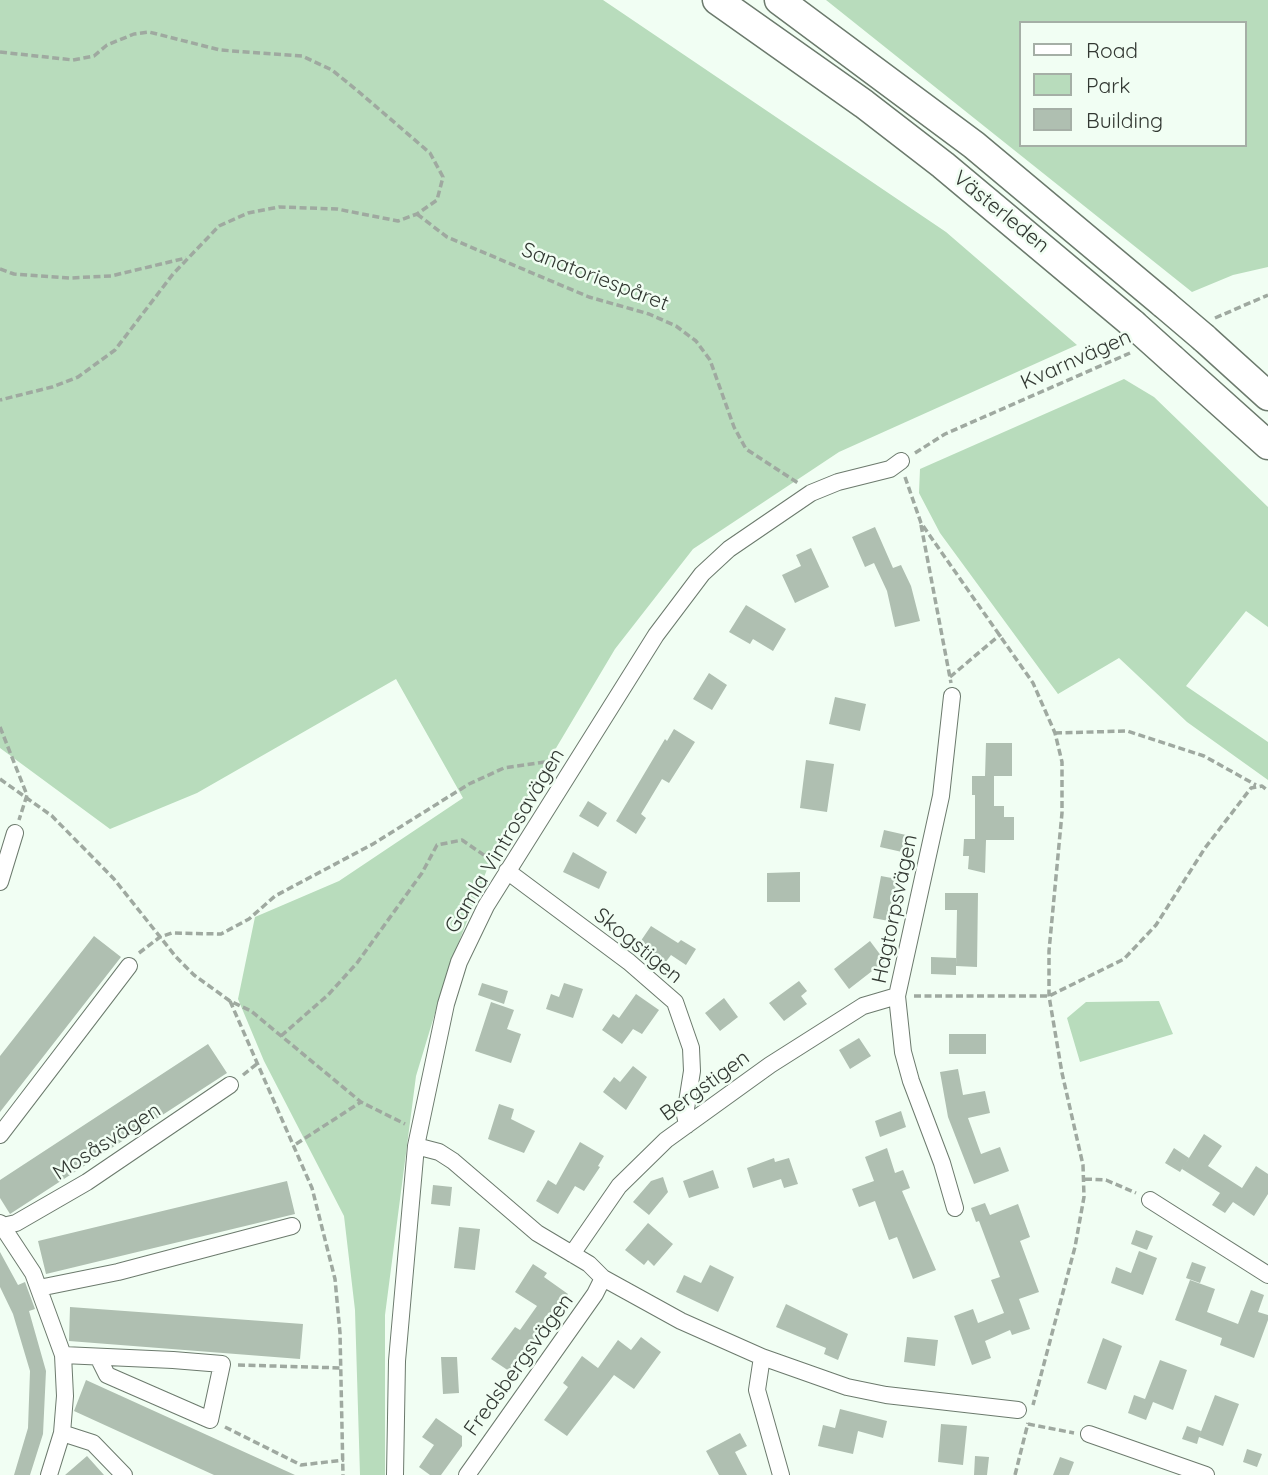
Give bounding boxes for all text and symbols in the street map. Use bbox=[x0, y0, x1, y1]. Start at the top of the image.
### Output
legend bbox=[1020, 21, 1247, 147]
text: Road bbox=[1086, 37, 1138, 63]
text: Park bbox=[1086, 72, 1130, 98]
text: Building bbox=[1086, 107, 1163, 133]
street label: Västerleden bbox=[948, 166, 1054, 258]
street label: Sanatoriespåret bbox=[518, 237, 672, 317]
street label: Kvarnvägen bbox=[1017, 324, 1135, 396]
street label: Gamla Vintrosavägen bbox=[440, 744, 570, 938]
street label: Hagtorpsvägen bbox=[867, 832, 923, 986]
street label: Skogstigen bbox=[589, 903, 687, 989]
street label: Bergstigen bbox=[655, 1045, 755, 1127]
street label: Mosåsvägen bbox=[49, 1098, 165, 1186]
street label: Fredsbergsvägen bbox=[459, 1289, 579, 1441]

